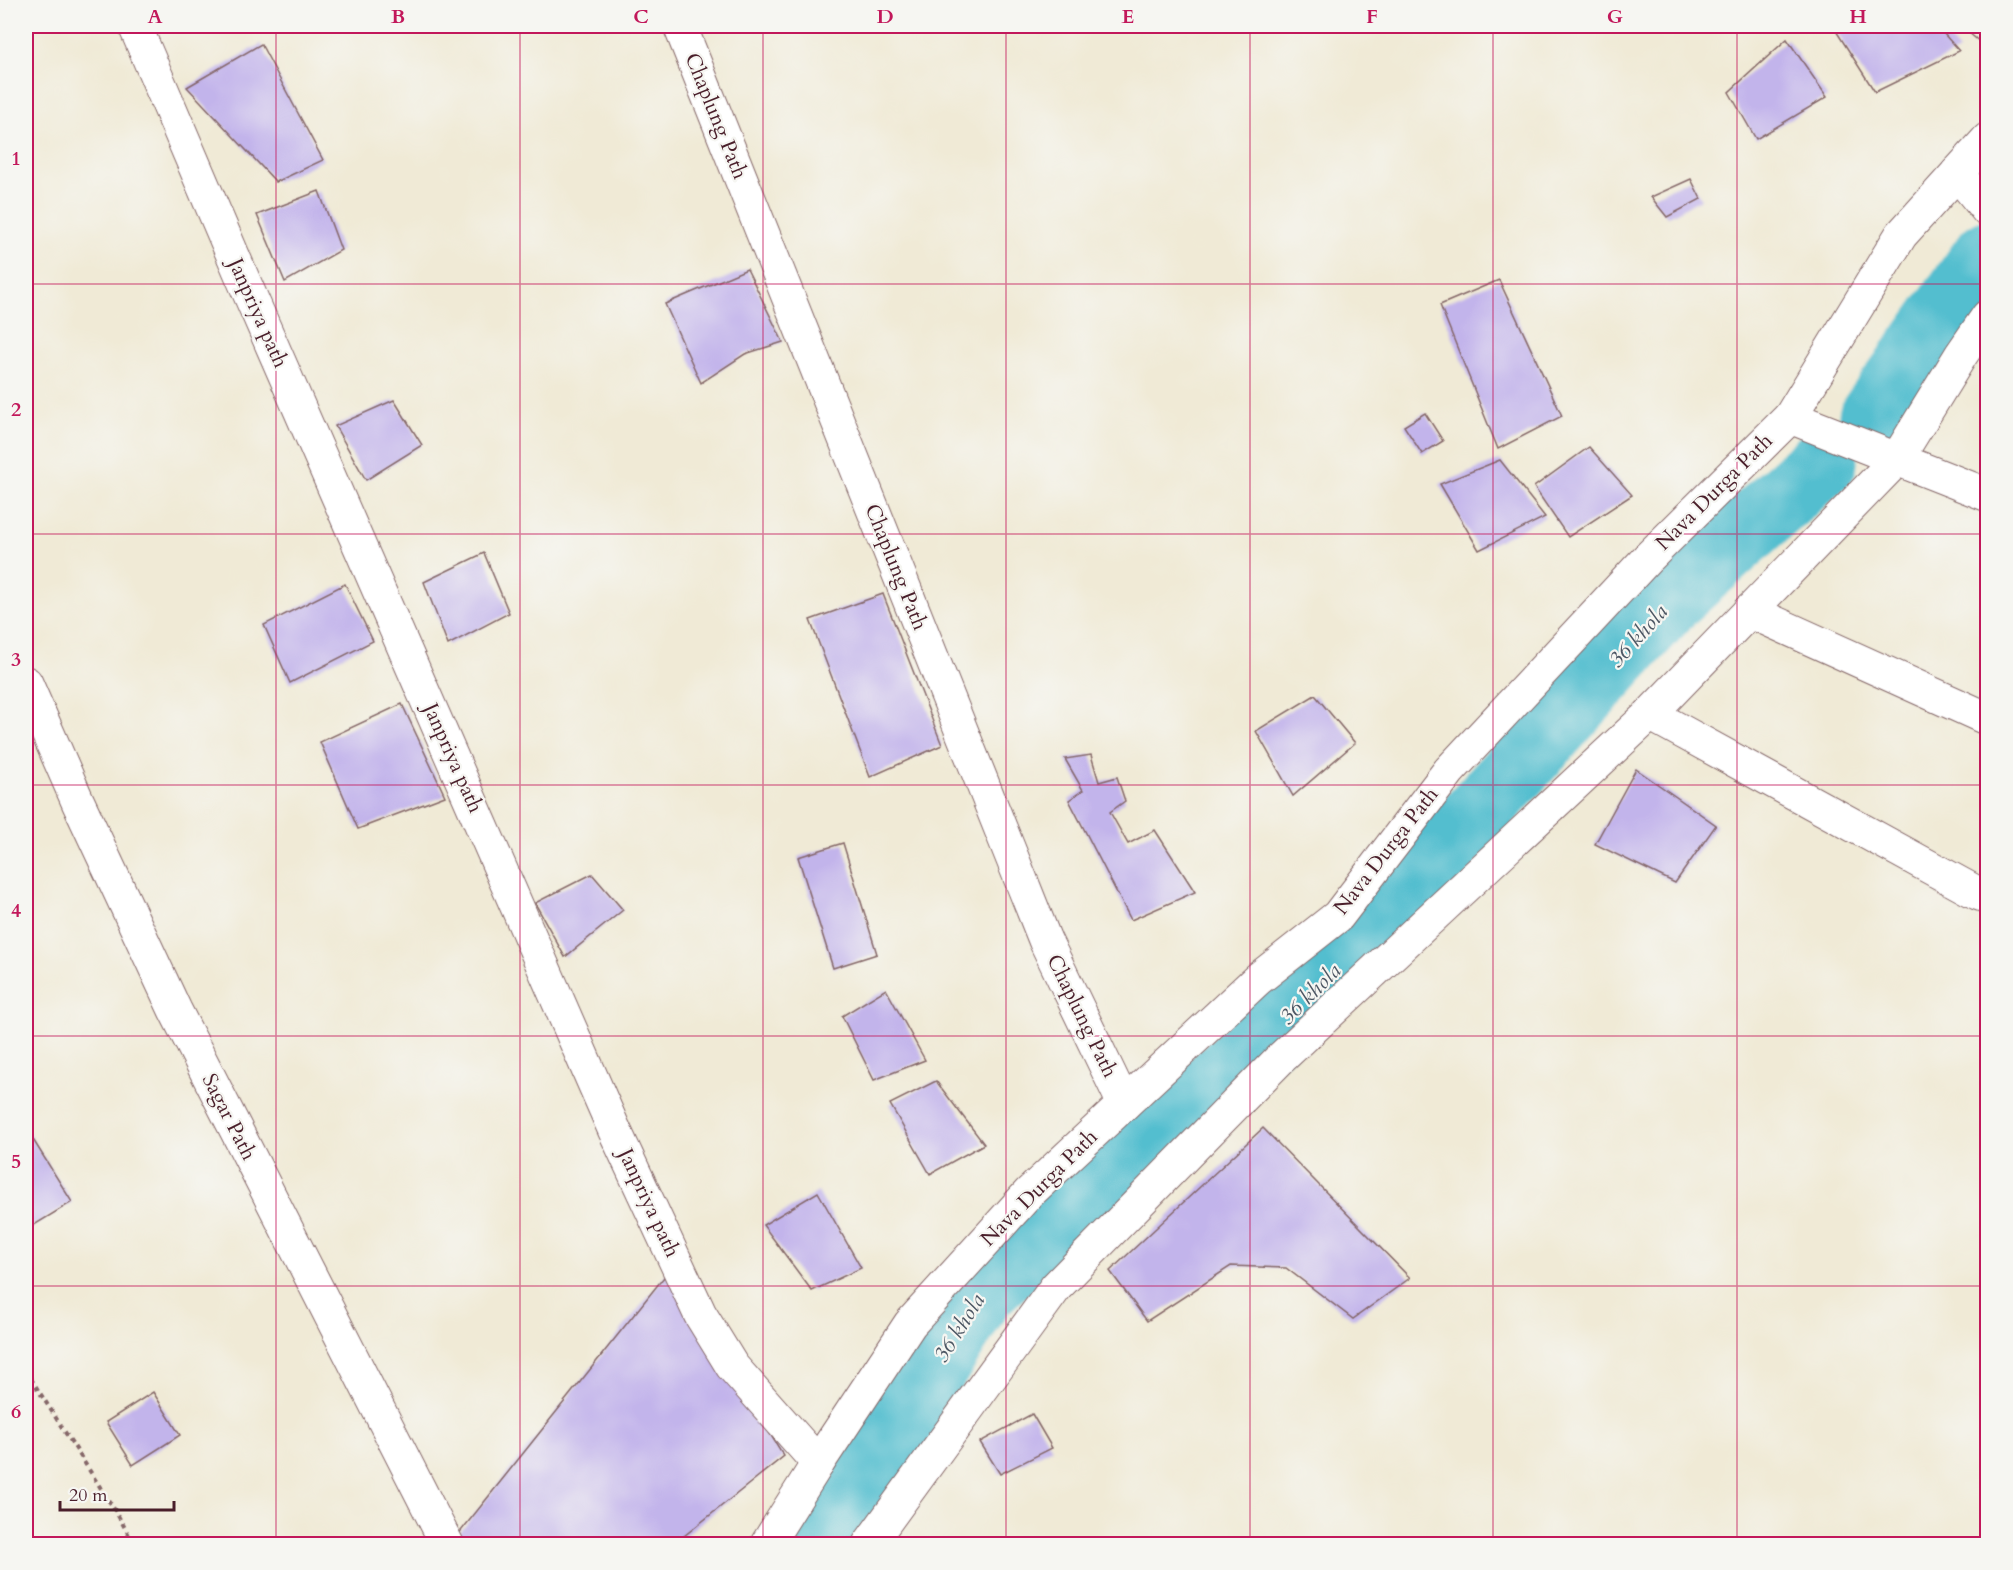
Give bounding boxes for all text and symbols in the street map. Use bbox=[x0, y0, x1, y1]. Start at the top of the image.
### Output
text: A bbox=[147, 3, 163, 30]
text: B bbox=[391, 3, 405, 30]
text: C bbox=[633, 3, 649, 30]
text: D bbox=[876, 3, 894, 30]
text: E bbox=[1122, 3, 1134, 30]
text: F bbox=[1366, 3, 1378, 30]
text: G bbox=[1607, 3, 1623, 30]
text: H bbox=[1849, 3, 1867, 30]
street label: Chaplung Path bbox=[678, 49, 755, 184]
text: 1 bbox=[11, 145, 21, 172]
street label: Janpriya path bbox=[220, 251, 295, 373]
text: 2 bbox=[11, 396, 21, 423]
street label: Nava Durga Path bbox=[1649, 427, 1779, 557]
street label: Chaplung Path bbox=[858, 500, 935, 635]
water label: 36 khola bbox=[1601, 598, 1675, 674]
text: 3 bbox=[11, 646, 21, 673]
street label: Janpriya path bbox=[415, 696, 490, 818]
street label: Nava Durga Path bbox=[1327, 781, 1445, 921]
text: 4 bbox=[11, 897, 21, 924]
street label: Chaplung Path bbox=[1040, 950, 1125, 1083]
water label: 36 khola bbox=[1272, 956, 1348, 1032]
street label: Sagar Path bbox=[195, 1069, 263, 1166]
street label: Nava Durga Path bbox=[974, 1123, 1104, 1253]
street label: Janpriya path bbox=[610, 1141, 687, 1263]
text: 5 bbox=[11, 1148, 21, 1175]
water label: 36 khola bbox=[926, 1288, 992, 1368]
text: 6 bbox=[11, 1398, 21, 1425]
scale bar bbox=[60, 1474, 174, 1512]
text: 20 m bbox=[69, 1483, 108, 1508]

